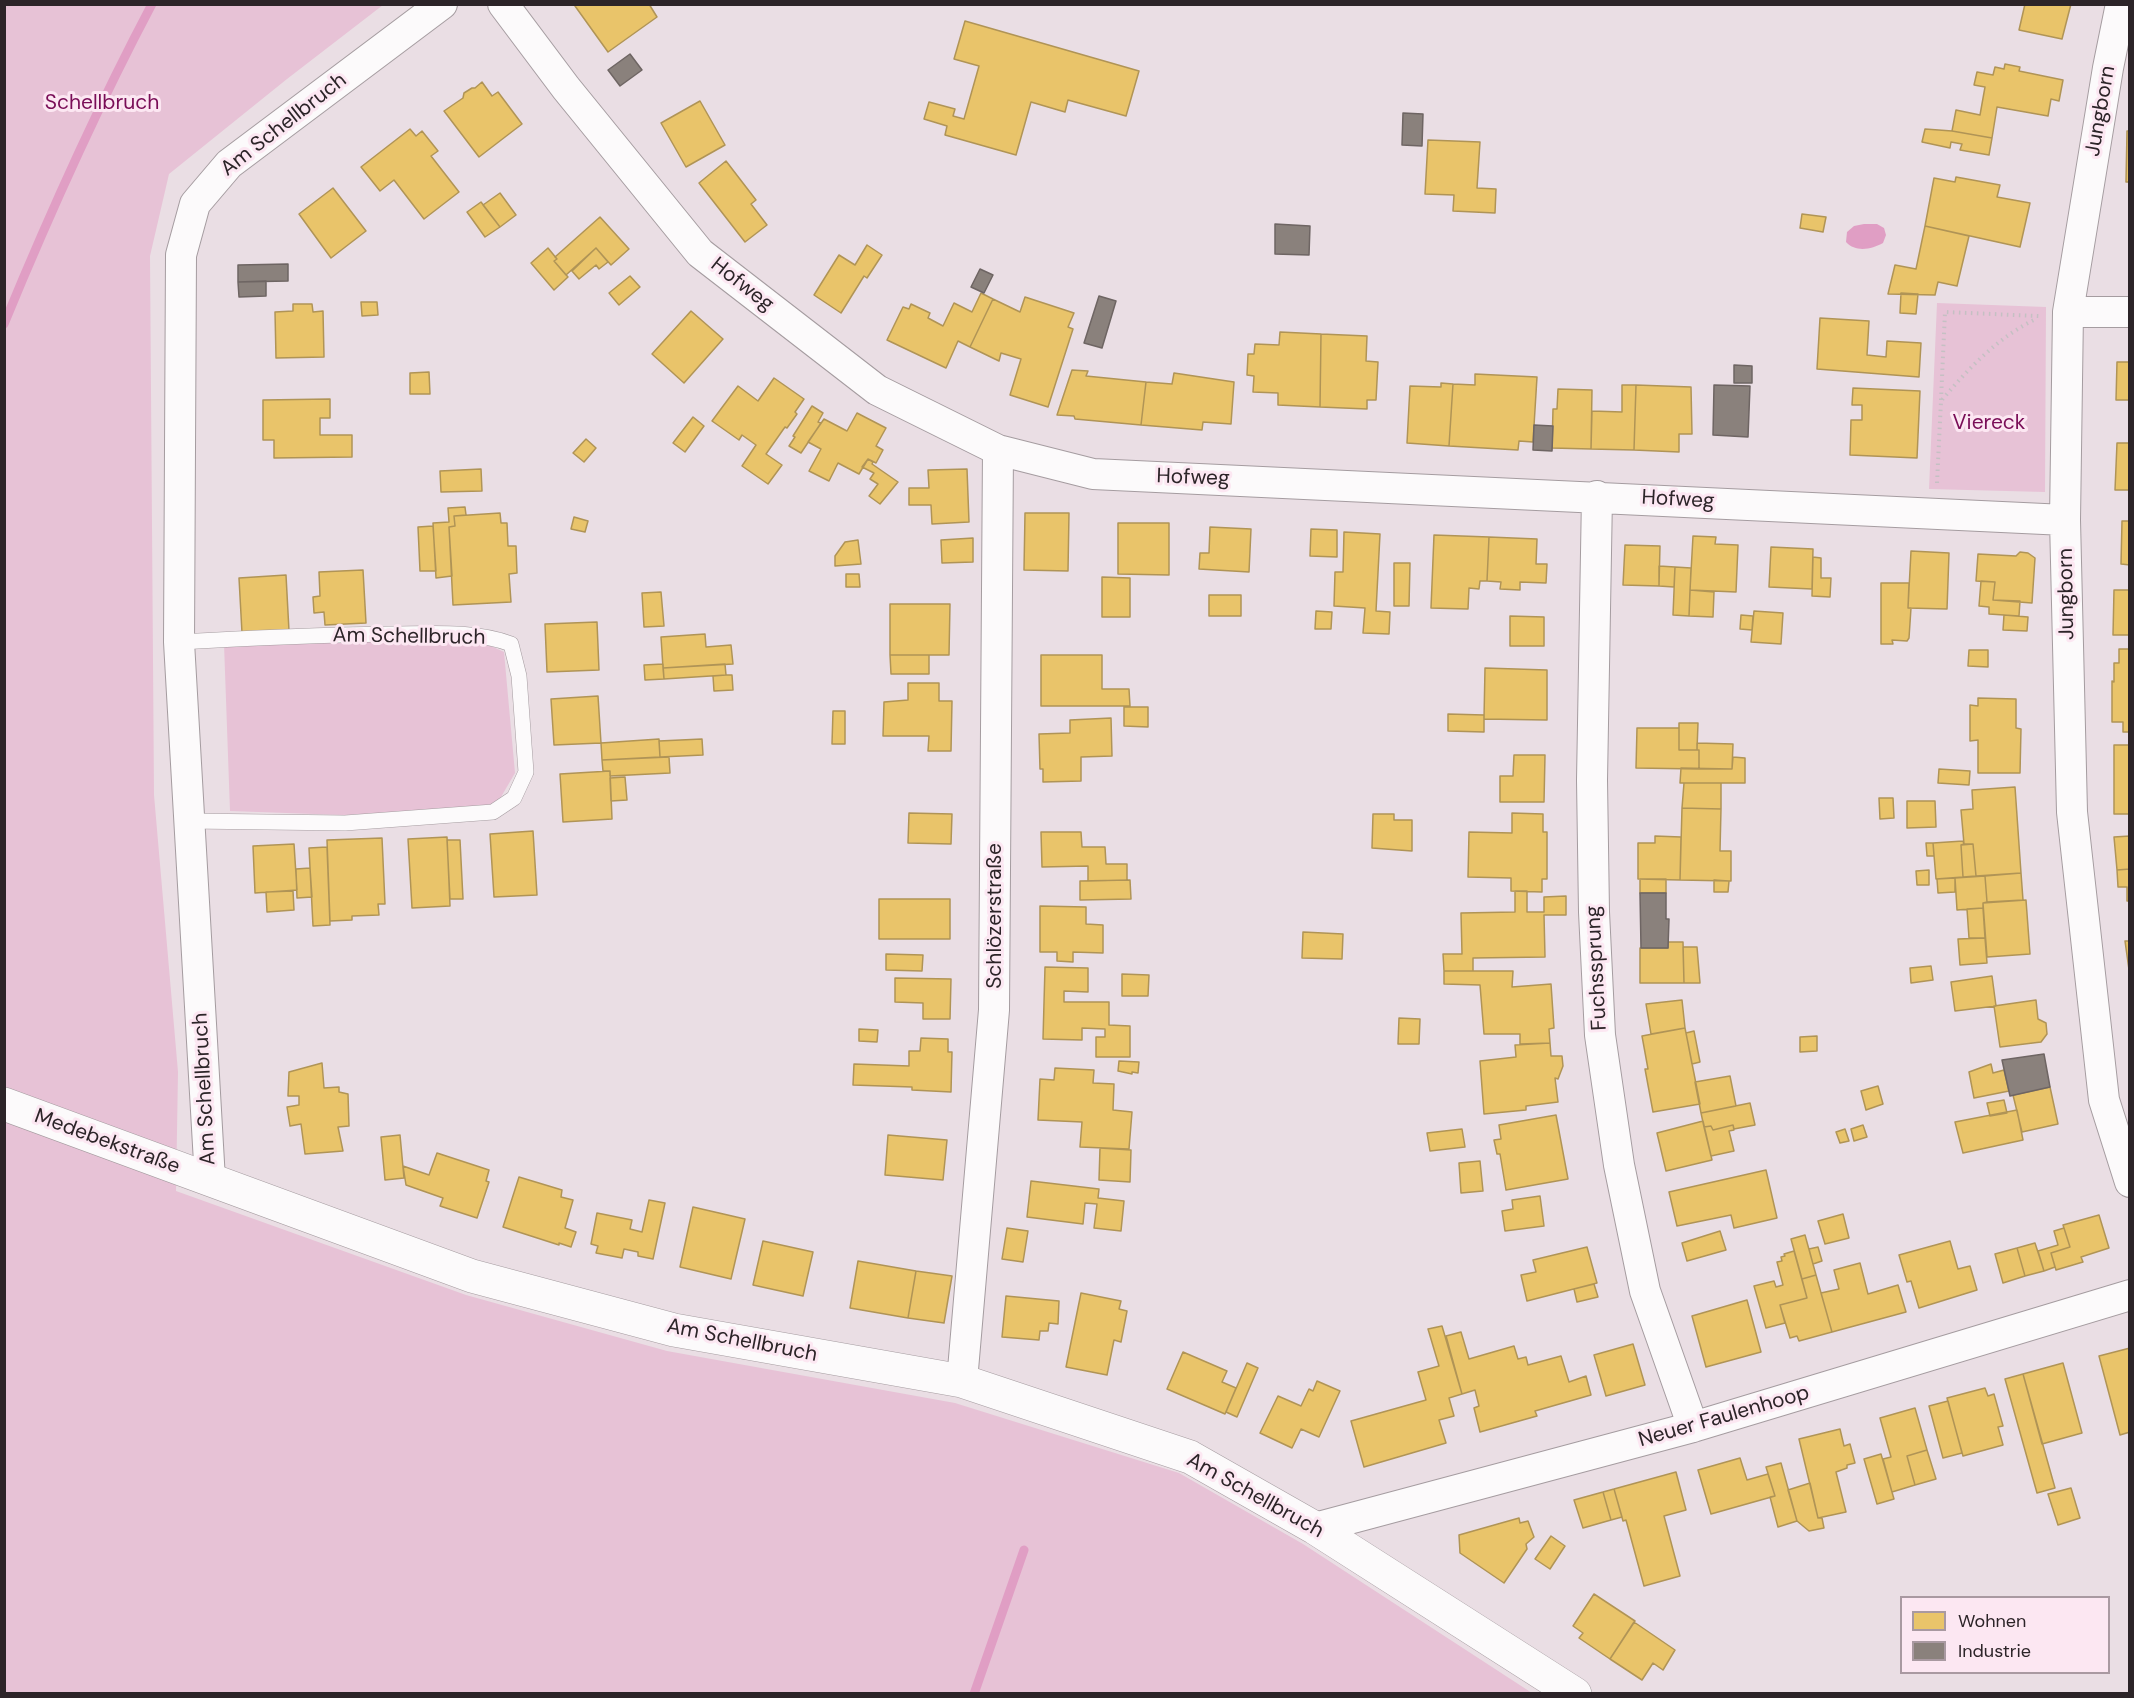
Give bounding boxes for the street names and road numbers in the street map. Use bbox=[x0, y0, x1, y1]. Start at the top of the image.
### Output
street label: Jungborn bbox=[2081, 64, 2121, 158]
street label: Am Schellbruch bbox=[216, 68, 352, 182]
street label: Hofweg bbox=[705, 253, 779, 317]
street label: Hofweg bbox=[1156, 464, 1230, 492]
street label: Hofweg bbox=[1641, 486, 1715, 514]
street label: Jungborn bbox=[2054, 548, 2080, 640]
street label: Am Schellbruch bbox=[332, 623, 486, 651]
street label: Schlözerstraße bbox=[982, 843, 1008, 989]
street label: Fuchssprung bbox=[1581, 905, 1613, 1031]
street label: Am Schellbruch bbox=[188, 1012, 222, 1166]
street label: Medebekstraße bbox=[31, 1104, 183, 1180]
street label: Am Schellbruch bbox=[665, 1314, 819, 1368]
street label: Neuer Faulenhoop bbox=[1636, 1381, 1812, 1453]
street label: Am Schellbruch bbox=[1182, 1448, 1328, 1544]

